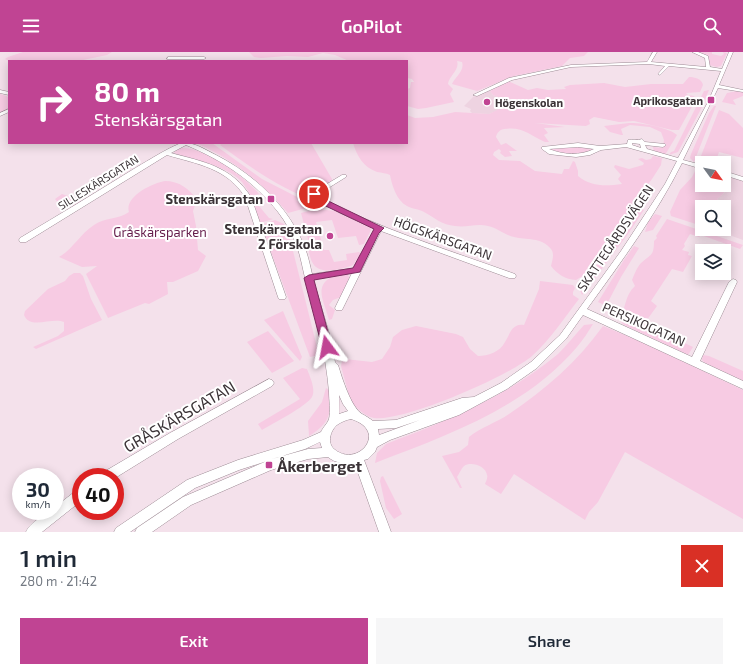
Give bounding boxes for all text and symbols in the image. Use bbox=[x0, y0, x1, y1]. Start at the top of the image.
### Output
icon: menu bbox=[20, 15, 42, 37]
text: GoPilot bbox=[341, 15, 402, 37]
icon: search bbox=[701, 15, 723, 37]
text: 80 m bbox=[94, 74, 160, 108]
icon: right bbox=[28, 76, 80, 128]
place label: Aprikosgatan bbox=[633, 94, 703, 107]
marker: Aprikosgatan bbox=[706, 95, 716, 105]
place label: Högenskolan bbox=[495, 96, 563, 109]
marker: Högenskolan bbox=[482, 97, 492, 107]
text: Stenskärsgatan bbox=[94, 108, 223, 130]
street label: SILLESKÄRSGATAN bbox=[55, 152, 141, 212]
north arrow bbox=[695, 156, 731, 192]
map controls bbox=[695, 156, 731, 280]
pin bbox=[297, 177, 331, 211]
street label: SKATTEGÅRDSVÄGEN bbox=[573, 182, 657, 294]
icon: arrive bbox=[303, 183, 325, 205]
place label: Stenskärsgatan bbox=[165, 191, 263, 207]
marker: Stenskärsgatan bbox=[266, 194, 276, 204]
button: search bbox=[695, 200, 731, 236]
street label: HÖGSKÄRSGATAN bbox=[392, 213, 494, 263]
place label: Stenskärsgatan 2 Förskola bbox=[224, 221, 322, 252]
park label: Gråskärsparken bbox=[113, 224, 207, 240]
marker: Stenskärsgatan 2 Förskola bbox=[325, 231, 335, 241]
button: layers bbox=[695, 244, 731, 280]
street label: PERSIKOGATAN bbox=[600, 299, 688, 349]
position arrow bbox=[306, 326, 348, 368]
street label: GRÅSKÄRSGATAN bbox=[120, 376, 238, 456]
place label: Åkerberget bbox=[277, 456, 363, 475]
marker: Åkerberget bbox=[264, 460, 274, 470]
speed limit sign: 40 bbox=[72, 468, 124, 520]
text: 30 bbox=[26, 477, 50, 501]
text: km/h bbox=[26, 498, 50, 510]
text: 1 min bbox=[20, 543, 77, 572]
button: close bbox=[681, 545, 723, 587]
text: 280 m · 21:42 bbox=[20, 573, 97, 589]
button: Exit bbox=[20, 618, 368, 664]
button: Share bbox=[376, 618, 723, 664]

